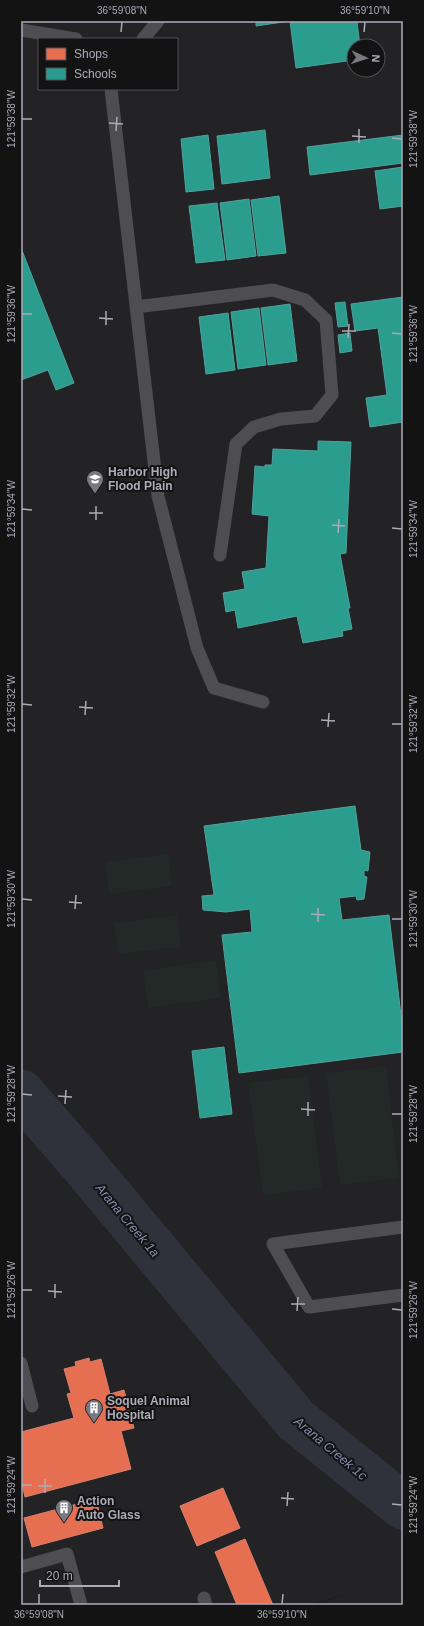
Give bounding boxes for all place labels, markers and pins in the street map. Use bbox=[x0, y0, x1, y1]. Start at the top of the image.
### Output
place label: Harbor High Flood Plain bbox=[108, 465, 177, 493]
school or university icon: Harbor High Flood Plain bbox=[85, 469, 105, 494]
place label: Soquel Animal Hospital bbox=[107, 1394, 190, 1422]
building icon: Soquel Animal Hospital bbox=[84, 1398, 104, 1423]
place label: Action Auto Glass bbox=[77, 1494, 141, 1522]
building icon: Action Auto Glass bbox=[54, 1498, 74, 1523]

